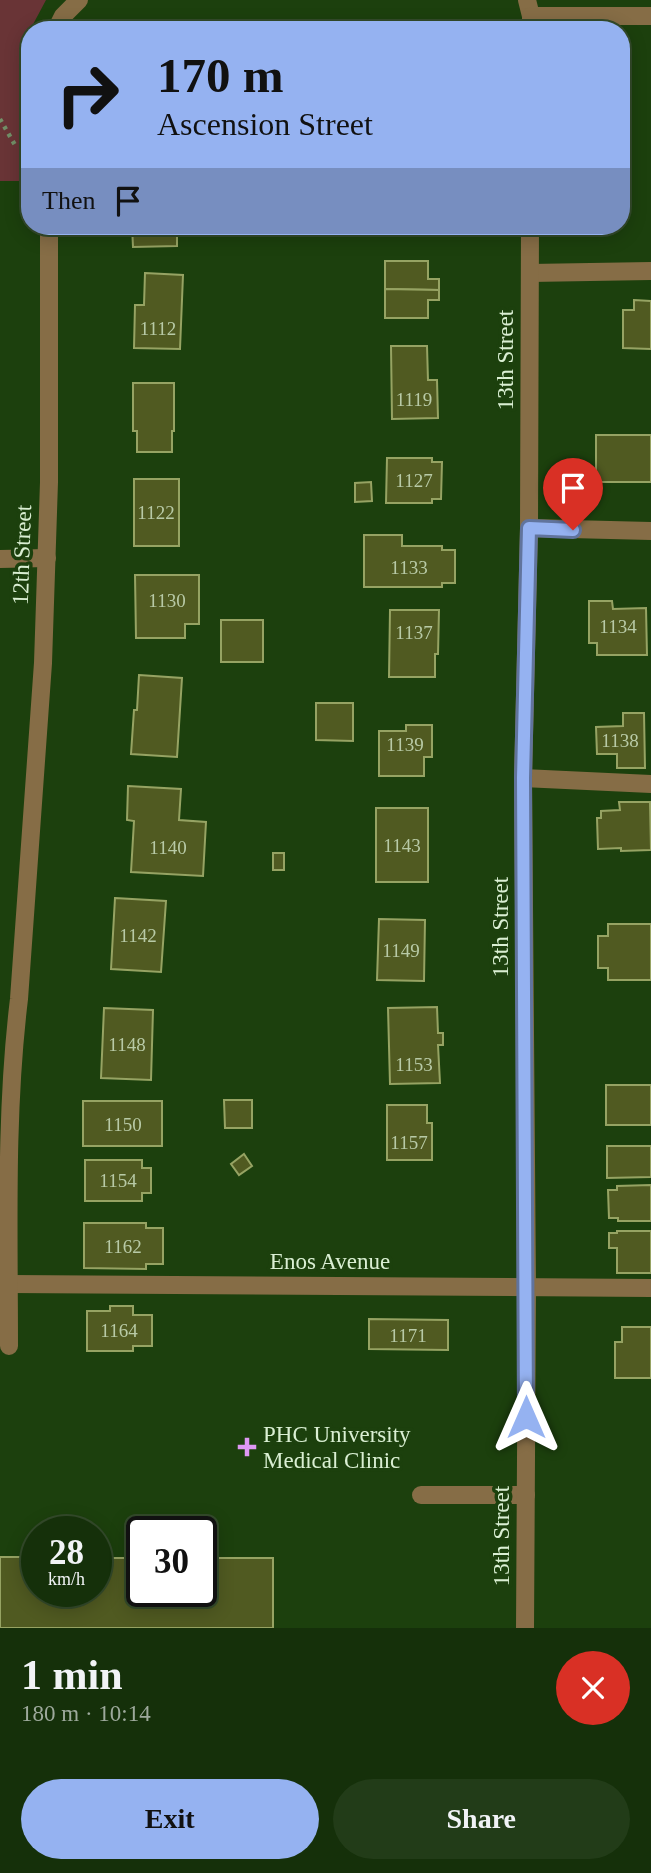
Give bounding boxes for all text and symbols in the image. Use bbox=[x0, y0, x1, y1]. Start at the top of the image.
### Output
text: 170 m bbox=[157, 48, 284, 103]
icon: right bbox=[42, 49, 133, 140]
text: Ascension Street bbox=[157, 106, 373, 142]
icon: arrive bbox=[109, 182, 147, 220]
text: Then bbox=[42, 186, 95, 215]
street label: 13th Street bbox=[493, 309, 518, 410]
house number: 1112 bbox=[140, 318, 176, 339]
house number: 1119 bbox=[396, 389, 432, 410]
pin bbox=[543, 458, 603, 530]
icon: arrive bbox=[554, 469, 592, 507]
house number: 1127 bbox=[395, 470, 433, 491]
house number: 1122 bbox=[137, 502, 175, 523]
street label: 12th Street bbox=[8, 504, 36, 606]
house number: 1133 bbox=[390, 557, 428, 578]
house number: 1130 bbox=[148, 590, 186, 611]
house number: 1134 bbox=[599, 616, 637, 637]
house number: 1137 bbox=[395, 622, 433, 643]
house number: 1138 bbox=[601, 730, 639, 751]
house number: 1139 bbox=[386, 734, 424, 755]
house number: 1143 bbox=[383, 835, 421, 856]
house number: 1140 bbox=[149, 837, 187, 858]
street label: 13th Street bbox=[488, 876, 513, 977]
house number: 1142 bbox=[119, 925, 157, 946]
house number: 1149 bbox=[382, 940, 420, 961]
house number: 1148 bbox=[108, 1034, 146, 1055]
house number: 1153 bbox=[395, 1054, 433, 1075]
house number: 1150 bbox=[104, 1114, 142, 1135]
house number: 1157 bbox=[390, 1132, 428, 1153]
house number: 1154 bbox=[99, 1170, 137, 1191]
house number: 1162 bbox=[104, 1236, 142, 1257]
street label: Enos Avenue bbox=[270, 1249, 390, 1274]
house number: 1164 bbox=[100, 1320, 138, 1341]
house number: 1171 bbox=[389, 1325, 427, 1346]
position arrow bbox=[489, 1380, 563, 1454]
place label: PHC University Medical Clinic bbox=[263, 1422, 411, 1473]
marker: PHC University Medical Clinic bbox=[237, 1437, 257, 1457]
street label: 13th Street bbox=[489, 1485, 514, 1586]
speed limit sign: 30 bbox=[126, 1516, 217, 1607]
text: 28 bbox=[49, 1533, 84, 1572]
text: km/h bbox=[48, 1569, 85, 1589]
button: close bbox=[556, 1651, 630, 1725]
text: 1 min bbox=[21, 1652, 123, 1698]
text: 180 m · 10:14 bbox=[21, 1701, 151, 1726]
button: Exit bbox=[21, 1779, 319, 1859]
button: Share bbox=[333, 1779, 630, 1859]

